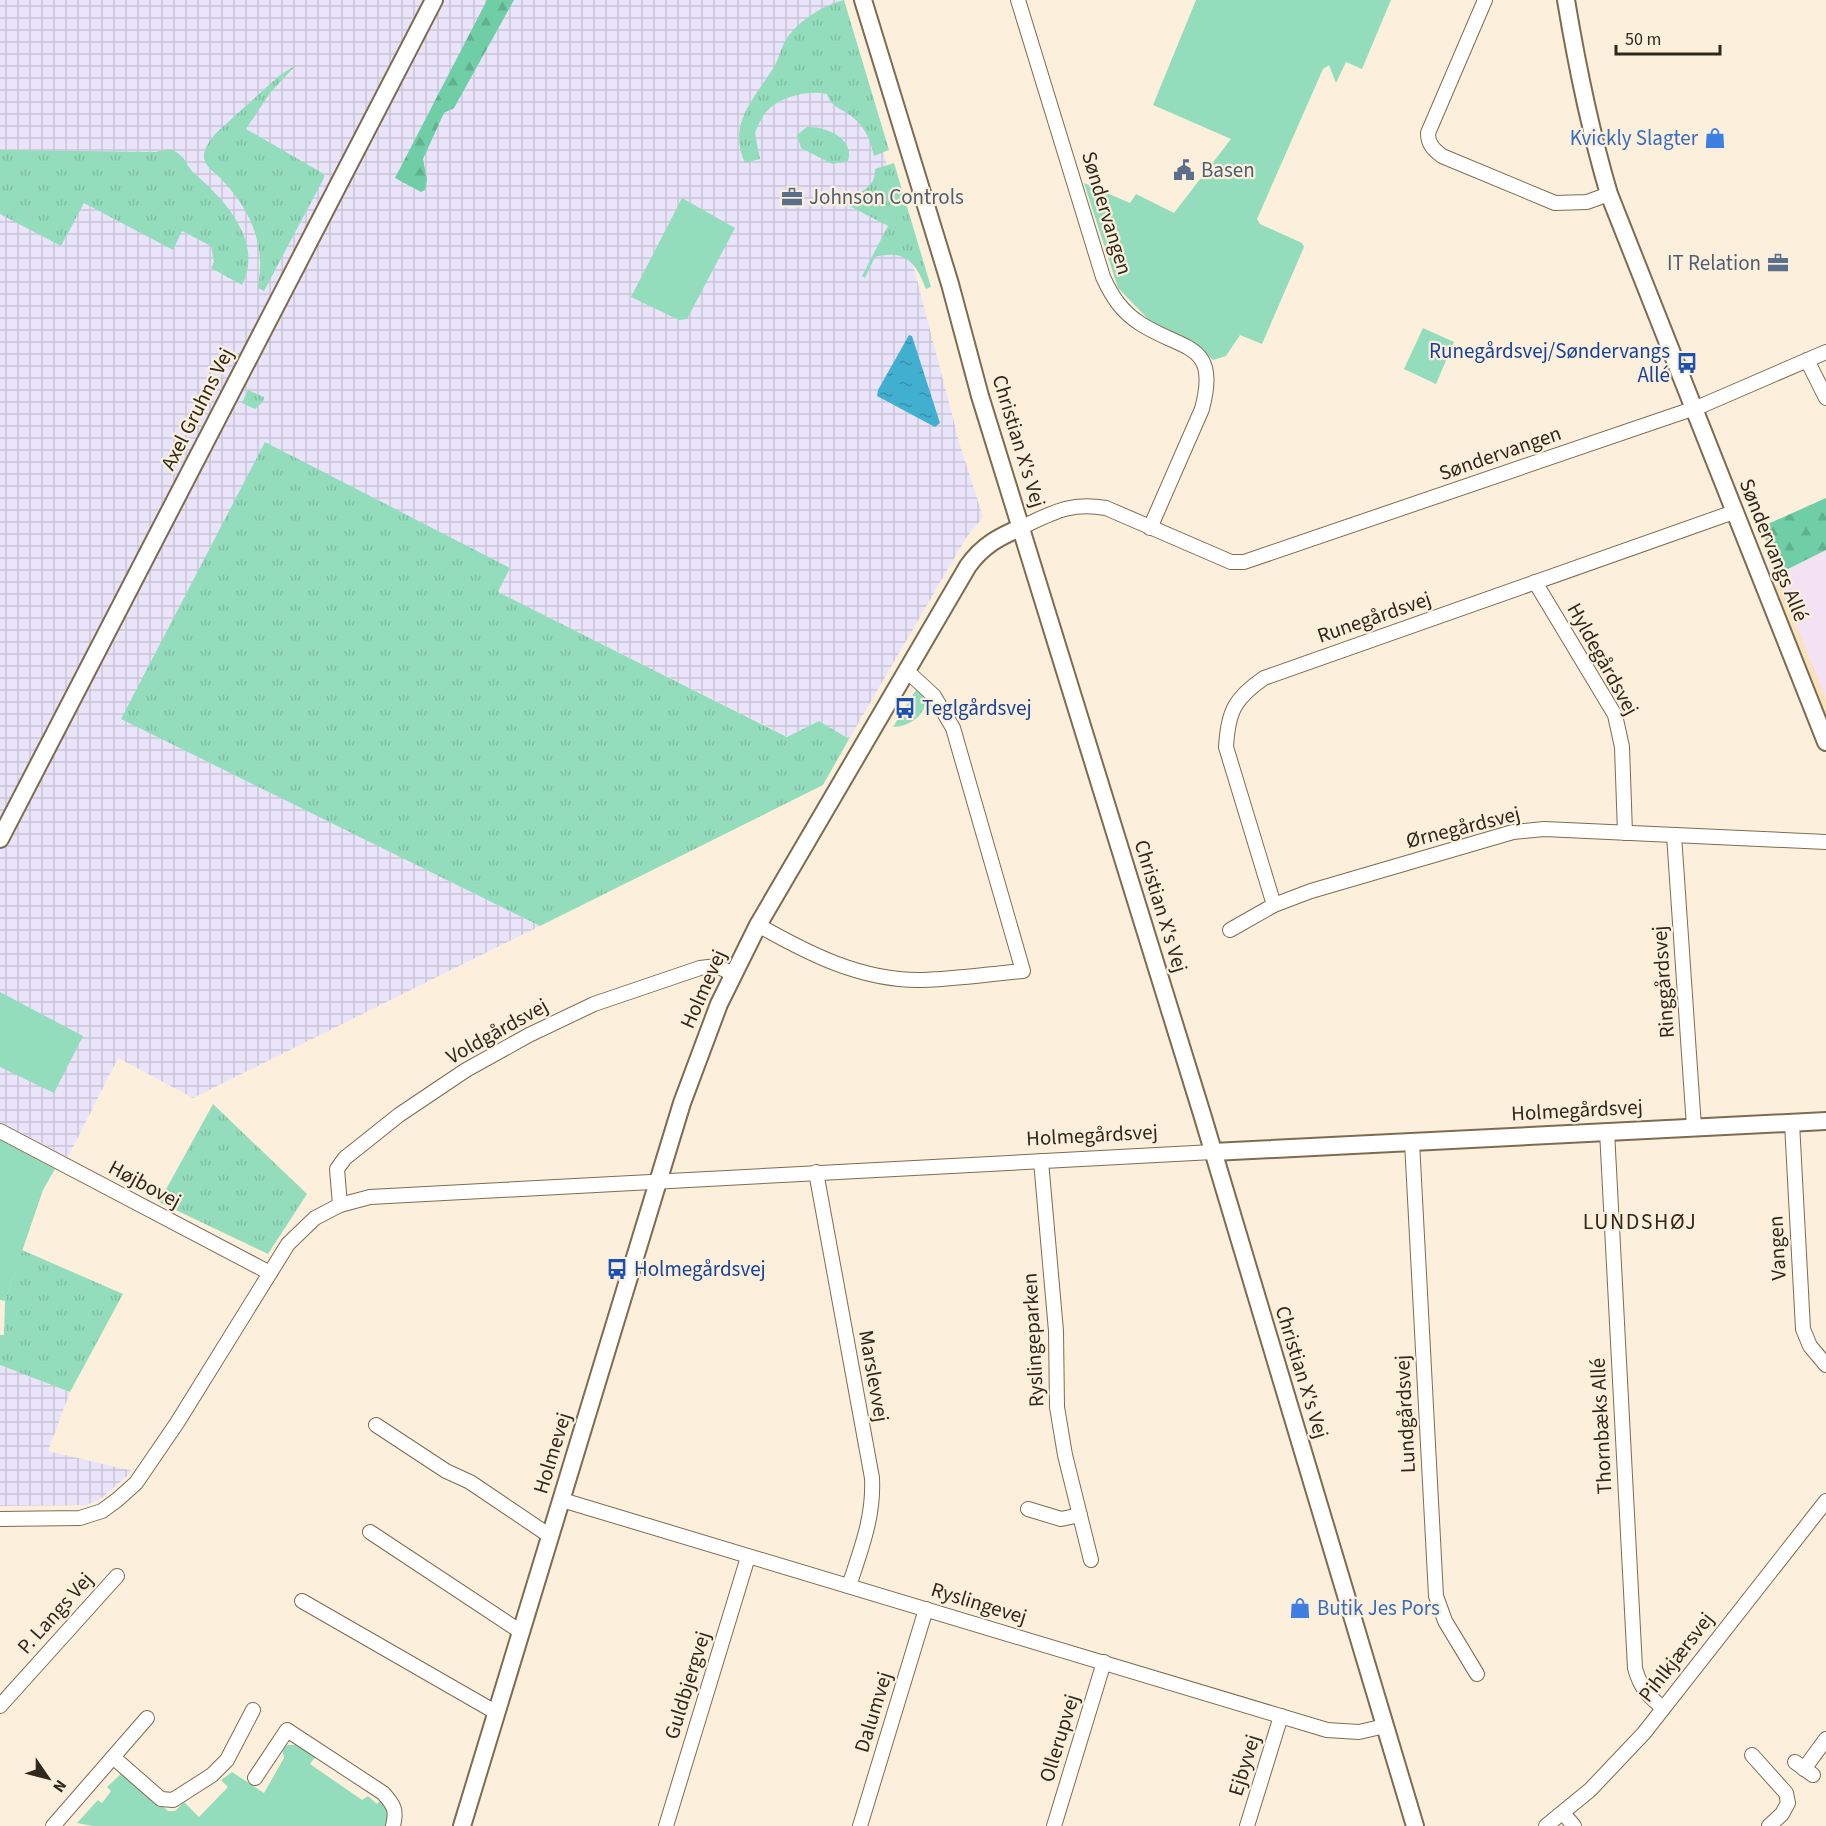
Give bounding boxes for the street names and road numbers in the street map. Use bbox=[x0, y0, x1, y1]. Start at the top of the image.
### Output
street label: Søndervangen bbox=[1074, 148, 1140, 278]
street label: Axel Gruhns Vej bbox=[153, 342, 241, 476]
street label: Christian X's Vej bbox=[985, 371, 1053, 511]
street label: Søndervangen bbox=[1435, 418, 1565, 488]
street label: Søndervangs Allé bbox=[1732, 474, 1816, 626]
street label: Runegårdsvej bbox=[1313, 583, 1435, 651]
street label: Hyldegårdsvej bbox=[1560, 597, 1646, 721]
street label: Ørnegårdsvej bbox=[1403, 798, 1523, 856]
street label: Christian X's Vej bbox=[1127, 836, 1195, 976]
street label: Ringgårdsvej bbox=[1644, 925, 1682, 1039]
street label: Holmevej bbox=[672, 945, 734, 1033]
street label: Voldgårdsvej bbox=[440, 991, 554, 1071]
street label: Holmegårdsvej bbox=[1510, 1092, 1644, 1128]
street label: Holmegårdsvej bbox=[1025, 1117, 1159, 1153]
street label: Højbovej bbox=[103, 1152, 187, 1216]
street label: Vangen bbox=[1760, 1215, 1794, 1281]
street label: Ryslingeparken bbox=[1015, 1272, 1051, 1408]
street label: Christian X's Vej bbox=[1268, 1302, 1336, 1442]
street label: Marslevvej bbox=[851, 1328, 897, 1424]
street label: Lundgårdsvej bbox=[1387, 1354, 1423, 1474]
street label: Thornbæks Allé bbox=[1582, 1357, 1620, 1495]
street label: Holmevej bbox=[525, 1409, 579, 1497]
street label: P. Langs Vej bbox=[10, 1565, 100, 1661]
street label: Ryslingevej bbox=[927, 1574, 1031, 1632]
street label: Pihlkjærsvej bbox=[1631, 1606, 1721, 1708]
street label: Guldbjergvej bbox=[656, 1627, 718, 1743]
street label: Dalumvej bbox=[847, 1668, 899, 1756]
street label: Ollerupvej bbox=[1031, 1690, 1087, 1786]
street label: Ejbyvej bbox=[1220, 1731, 1268, 1799]

